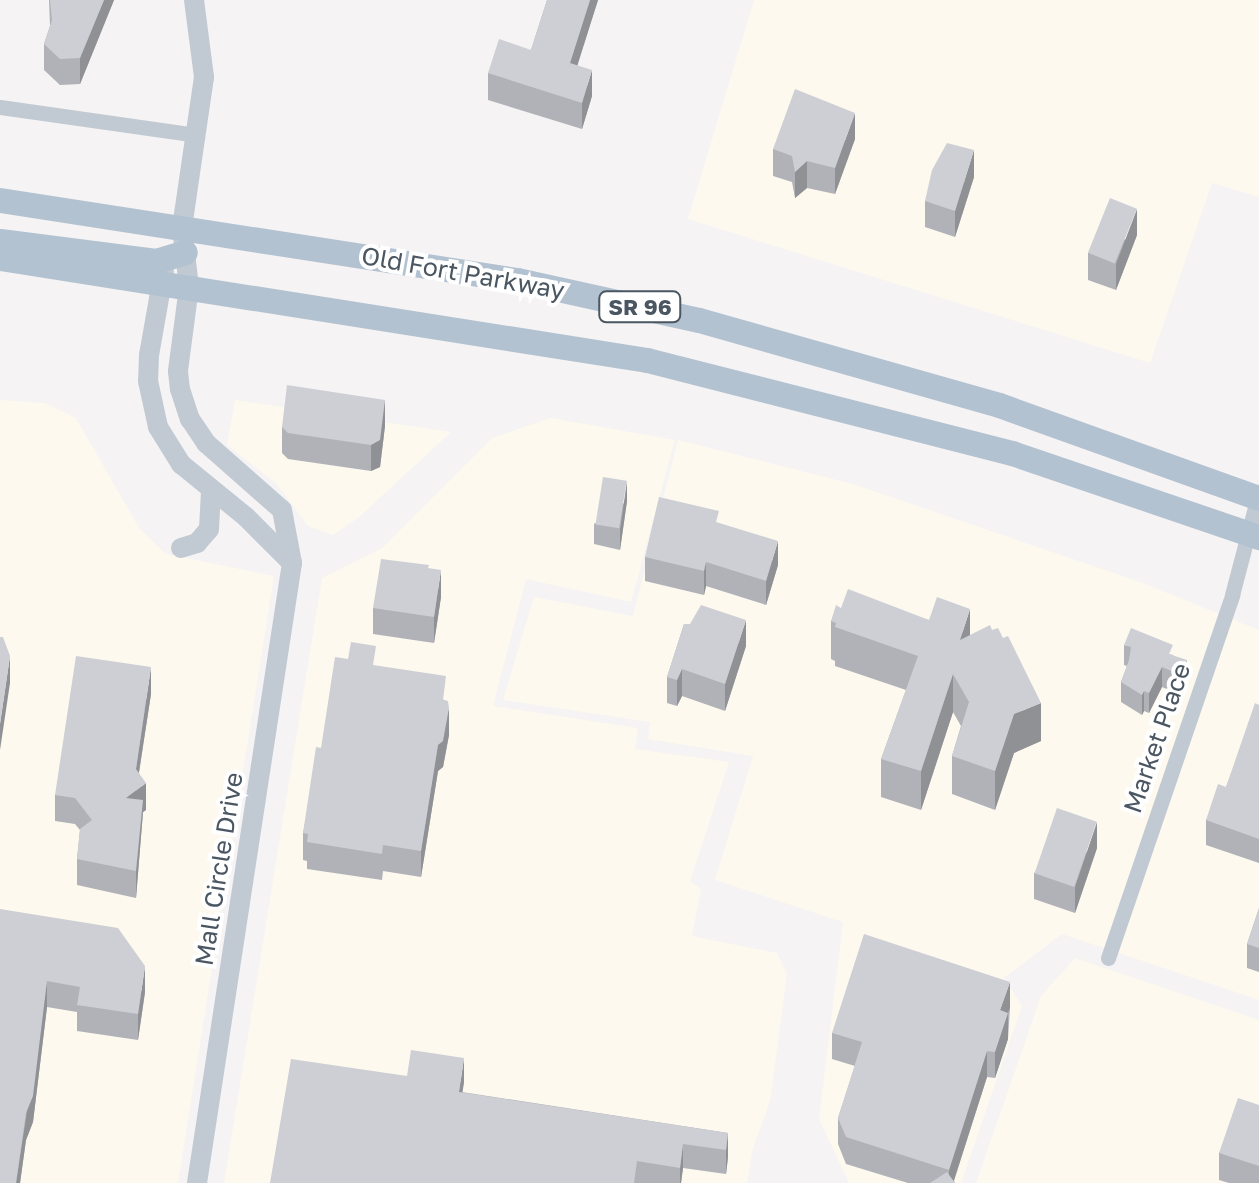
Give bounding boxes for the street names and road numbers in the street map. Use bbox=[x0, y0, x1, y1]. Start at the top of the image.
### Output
street label: Old Fort Parkway bbox=[359, 240, 567, 306]
road number: SR 96 bbox=[598, 290, 682, 324]
street label: Market Place bbox=[1117, 659, 1197, 817]
street label: Mall Circle Drive bbox=[189, 770, 249, 968]

